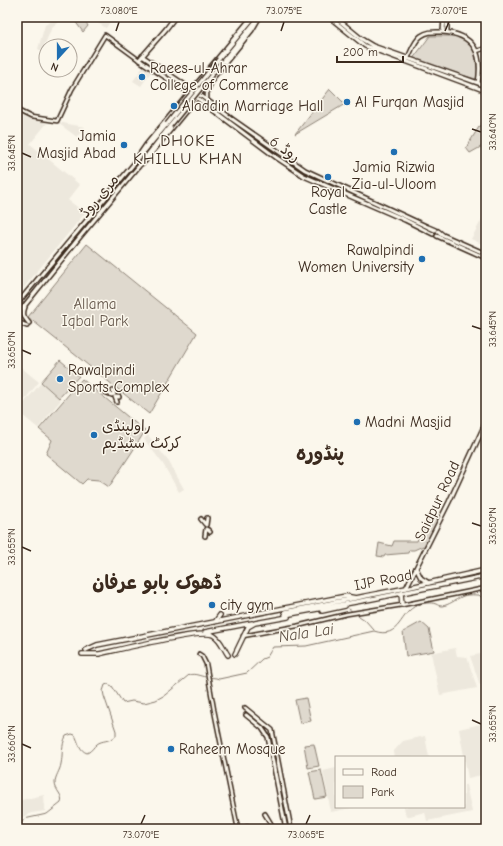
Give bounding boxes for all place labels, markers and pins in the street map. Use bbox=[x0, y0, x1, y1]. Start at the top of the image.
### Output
place label: Raees-ul-Ahrar College of Commerce bbox=[150, 59, 289, 94]
marker: Raees-ul-Ahrar College of Commerce bbox=[137, 72, 147, 82]
place label: Al Furqan Masjid bbox=[355, 93, 464, 111]
place label: Aladdin Marriage Hall bbox=[182, 97, 323, 115]
marker: Al Furqan Masjid bbox=[342, 97, 352, 107]
marker: Aladdin Marriage Hall bbox=[169, 101, 179, 111]
place label: Jamia Masjid Abad bbox=[37, 127, 116, 162]
marker: Jamia Masjid Abad bbox=[119, 140, 129, 150]
marker: Jamia Rizwia Zia-ul-Uloom bbox=[389, 147, 399, 157]
place label: Jamia Rizwia Zia-ul-Uloom bbox=[352, 158, 436, 193]
marker: Royal Castle bbox=[323, 172, 333, 182]
place label: Royal Castle bbox=[309, 183, 348, 218]
place label: Rawalpindi Women University bbox=[298, 241, 414, 276]
marker: Rawalpindi Women University bbox=[417, 254, 427, 264]
place label: Rawalpindi Sports Complex bbox=[68, 361, 170, 396]
marker: Rawalpindi Sports Complex bbox=[55, 374, 65, 384]
place label: Madni Masjid bbox=[365, 413, 451, 431]
place label: راولپنڈی کرکٹ سٹیڈیم bbox=[102, 417, 181, 454]
marker: Madni Masjid bbox=[352, 417, 362, 427]
marker: راولپنڈی کرکٹ سٹیڈیم bbox=[89, 430, 99, 440]
place label: city gym bbox=[220, 596, 274, 614]
marker: city gym bbox=[207, 600, 217, 610]
place label: Raheem Mosque bbox=[179, 740, 286, 758]
marker: Raheem Mosque bbox=[166, 744, 176, 754]

